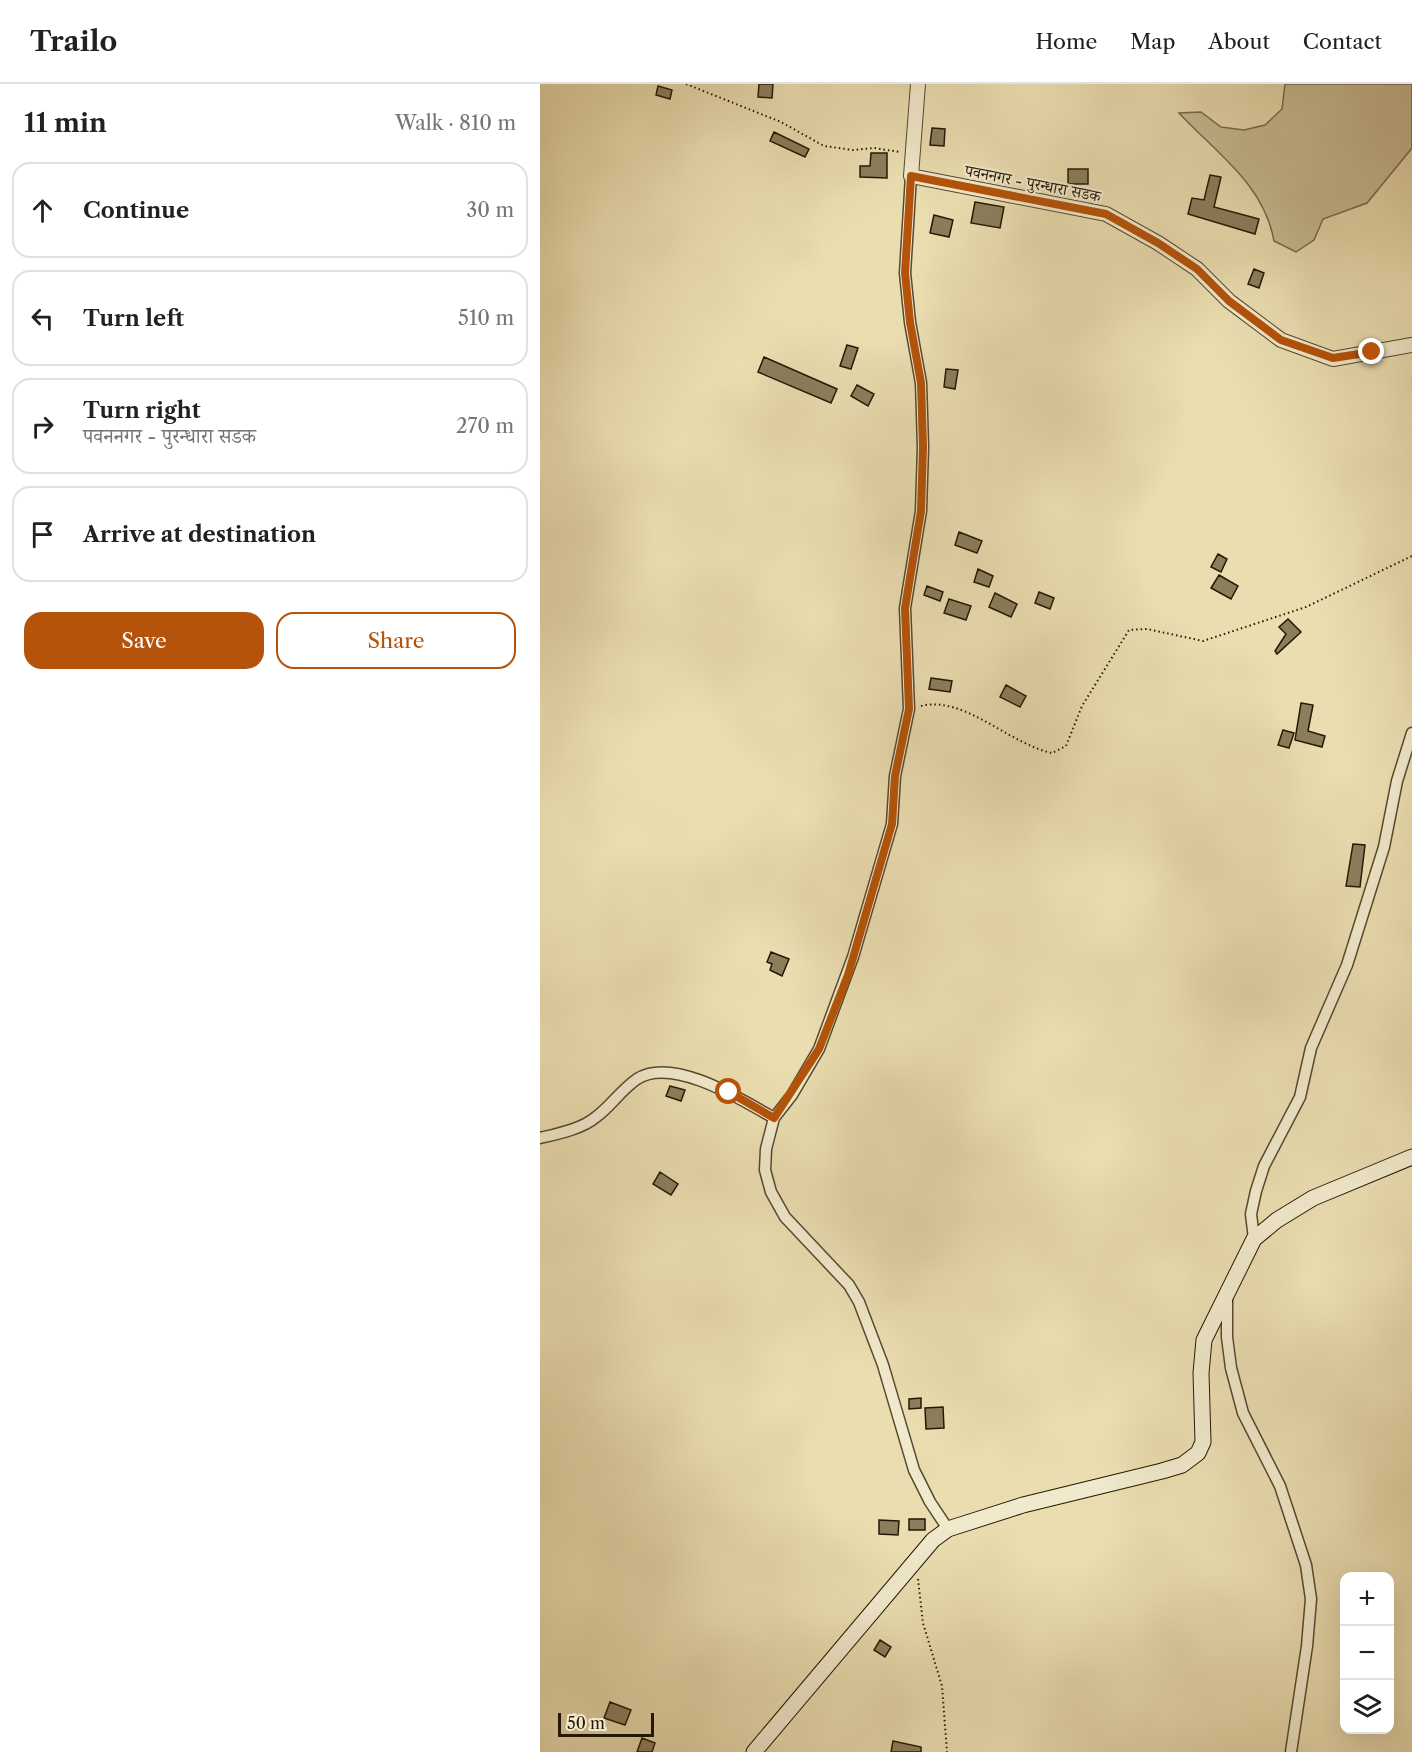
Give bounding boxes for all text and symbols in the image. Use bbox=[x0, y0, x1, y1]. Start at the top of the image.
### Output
text: Trailo bbox=[30, 24, 117, 58]
text: Home bbox=[1036, 29, 1097, 54]
text: Map bbox=[1130, 29, 1175, 54]
text: About bbox=[1208, 29, 1270, 54]
text: Contact bbox=[1303, 29, 1382, 54]
text: 11 min bbox=[24, 107, 107, 139]
text: Walk · 810 m bbox=[395, 111, 516, 135]
street label: पवननगर - पुरन्धारा सडक bbox=[962, 160, 1104, 206]
icon: ahead bbox=[26, 194, 59, 227]
text: Continue bbox=[83, 197, 189, 224]
text: 30 m bbox=[466, 198, 514, 222]
icon: left bbox=[26, 302, 59, 335]
text: Turn left bbox=[83, 305, 184, 332]
text: 510 m bbox=[458, 306, 514, 330]
route end bbox=[1358, 338, 1384, 364]
text: Turn right bbox=[83, 397, 201, 424]
icon: right bbox=[26, 410, 59, 443]
text: 270 m bbox=[456, 414, 514, 438]
text: पवननगर - पुरन्धारा सडक bbox=[83, 424, 256, 448]
icon: arrive bbox=[26, 518, 59, 551]
text: Arrive at destination bbox=[83, 521, 316, 548]
button: Save bbox=[24, 612, 264, 669]
button: Share bbox=[276, 612, 516, 669]
route start bbox=[715, 1078, 741, 1104]
map controls bbox=[1340, 1572, 1394, 1734]
button: + bbox=[1340, 1572, 1394, 1626]
button: − bbox=[1340, 1626, 1394, 1680]
button: layers bbox=[1340, 1680, 1394, 1734]
scale bar bbox=[558, 1710, 654, 1738]
text: 50 m bbox=[567, 1713, 605, 1733]

